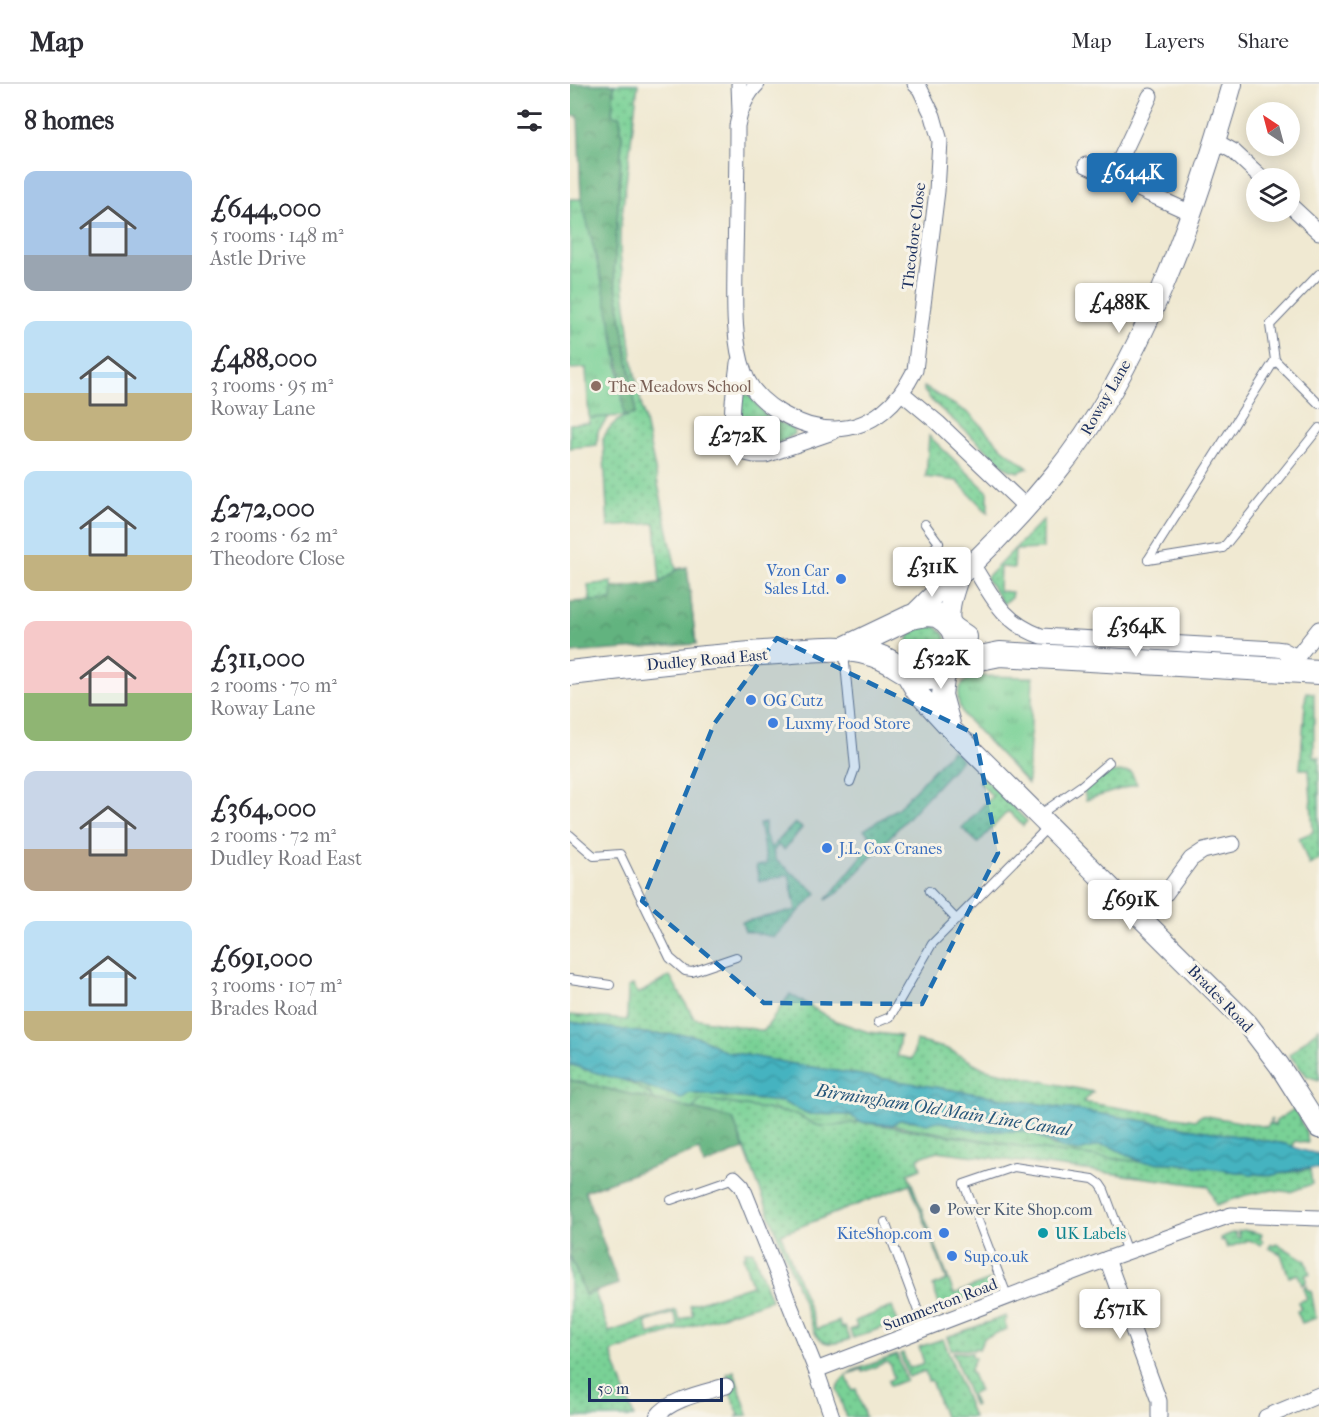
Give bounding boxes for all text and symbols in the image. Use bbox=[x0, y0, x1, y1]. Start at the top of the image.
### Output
text: Map bbox=[30, 25, 84, 58]
text: Map bbox=[1071, 29, 1112, 53]
text: Layers bbox=[1145, 29, 1204, 53]
text: Share bbox=[1237, 29, 1289, 53]
north arrow bbox=[1246, 102, 1300, 156]
map controls bbox=[1246, 102, 1300, 222]
icon: filters bbox=[513, 104, 546, 137]
text: 8 homes bbox=[24, 105, 114, 136]
pin: £644K bbox=[1090, 153, 1174, 204]
text: £644K bbox=[1101, 161, 1163, 184]
button: layers bbox=[1246, 168, 1300, 222]
street label: Theodore Close bbox=[897, 181, 930, 291]
text: £644,000 bbox=[210, 193, 321, 224]
icon: home bbox=[72, 195, 144, 267]
text: 5 rooms · 148 m² bbox=[210, 224, 344, 247]
text: Astle Drive bbox=[210, 247, 306, 270]
pin: £488K bbox=[1077, 283, 1161, 334]
text: £488K bbox=[1089, 291, 1149, 314]
text: £488,000 bbox=[210, 343, 317, 374]
icon: home bbox=[72, 345, 144, 417]
street label: Roway Lane bbox=[1076, 356, 1135, 438]
text: 3 rooms · 95 m² bbox=[210, 374, 333, 397]
place label: The Meadows School bbox=[608, 377, 752, 396]
marker: The Meadows School bbox=[589, 379, 603, 393]
text: Roway Lane bbox=[210, 397, 315, 420]
pin: £272K bbox=[695, 416, 779, 467]
text: £272K bbox=[708, 424, 766, 447]
text: £272,000 bbox=[210, 493, 315, 524]
icon: home bbox=[72, 495, 144, 567]
text: 2 rooms · 62 m² bbox=[210, 524, 337, 547]
text: Theodore Close bbox=[210, 547, 345, 570]
pin: £311K bbox=[890, 547, 974, 598]
text: £311K bbox=[907, 555, 957, 578]
place label: Vzon Car Sales Ltd. bbox=[764, 561, 829, 598]
marker: Vzon Car Sales Ltd. bbox=[834, 572, 848, 586]
pin: £364K bbox=[1094, 607, 1178, 658]
text: £364K bbox=[1107, 615, 1165, 638]
pin: £522K bbox=[899, 639, 983, 690]
text: £311,000 bbox=[210, 643, 305, 674]
icon: home bbox=[72, 645, 144, 717]
street label: Dudley Road East bbox=[646, 645, 769, 674]
text: £522K bbox=[912, 647, 970, 670]
text: 2 rooms · 70 m² bbox=[210, 674, 337, 697]
place label: OG Cutz bbox=[763, 691, 823, 710]
marker: OG Cutz bbox=[744, 693, 758, 707]
text: Roway Lane bbox=[210, 697, 315, 720]
place label: Luxmy Food Store bbox=[785, 714, 910, 733]
marker: Luxmy Food Store bbox=[766, 716, 780, 730]
text: £364,000 bbox=[210, 793, 316, 824]
icon: home bbox=[72, 795, 144, 867]
text: 2 rooms · 72 m² bbox=[210, 824, 336, 847]
place label: J.L. Cox Cranes bbox=[837, 839, 942, 858]
marker: J.L. Cox Cranes bbox=[820, 841, 834, 855]
text: Dudley Road East bbox=[210, 847, 362, 870]
pin: £691K bbox=[1088, 880, 1172, 931]
text: £691K bbox=[1102, 888, 1158, 911]
text: £691,000 bbox=[210, 943, 313, 974]
icon: home bbox=[72, 945, 144, 1017]
street label: Brades Road bbox=[1184, 961, 1258, 1036]
text: 3 rooms · 107 m² bbox=[210, 974, 342, 997]
text: Brades Road bbox=[210, 997, 318, 1020]
water label: Birmingham Old Main Line Canal bbox=[813, 1080, 1074, 1141]
place label: Power Kite Shop.com bbox=[947, 1200, 1093, 1219]
marker: Power Kite Shop.com bbox=[928, 1202, 942, 1216]
place label: KiteShop.com bbox=[837, 1224, 933, 1243]
place label: UK Labels bbox=[1055, 1224, 1126, 1243]
marker: KiteShop.com bbox=[937, 1226, 951, 1240]
marker: UK Labels bbox=[1036, 1226, 1050, 1240]
place label: Sup.co.uk bbox=[964, 1247, 1029, 1266]
marker: Sup.co.uk bbox=[945, 1249, 959, 1263]
street label: Summerton Road bbox=[880, 1274, 1000, 1335]
pin: £571K bbox=[1078, 1289, 1162, 1340]
text: £571K bbox=[1093, 1297, 1147, 1320]
scale bar bbox=[588, 1375, 723, 1402]
text: 50 m bbox=[597, 1379, 629, 1398]

